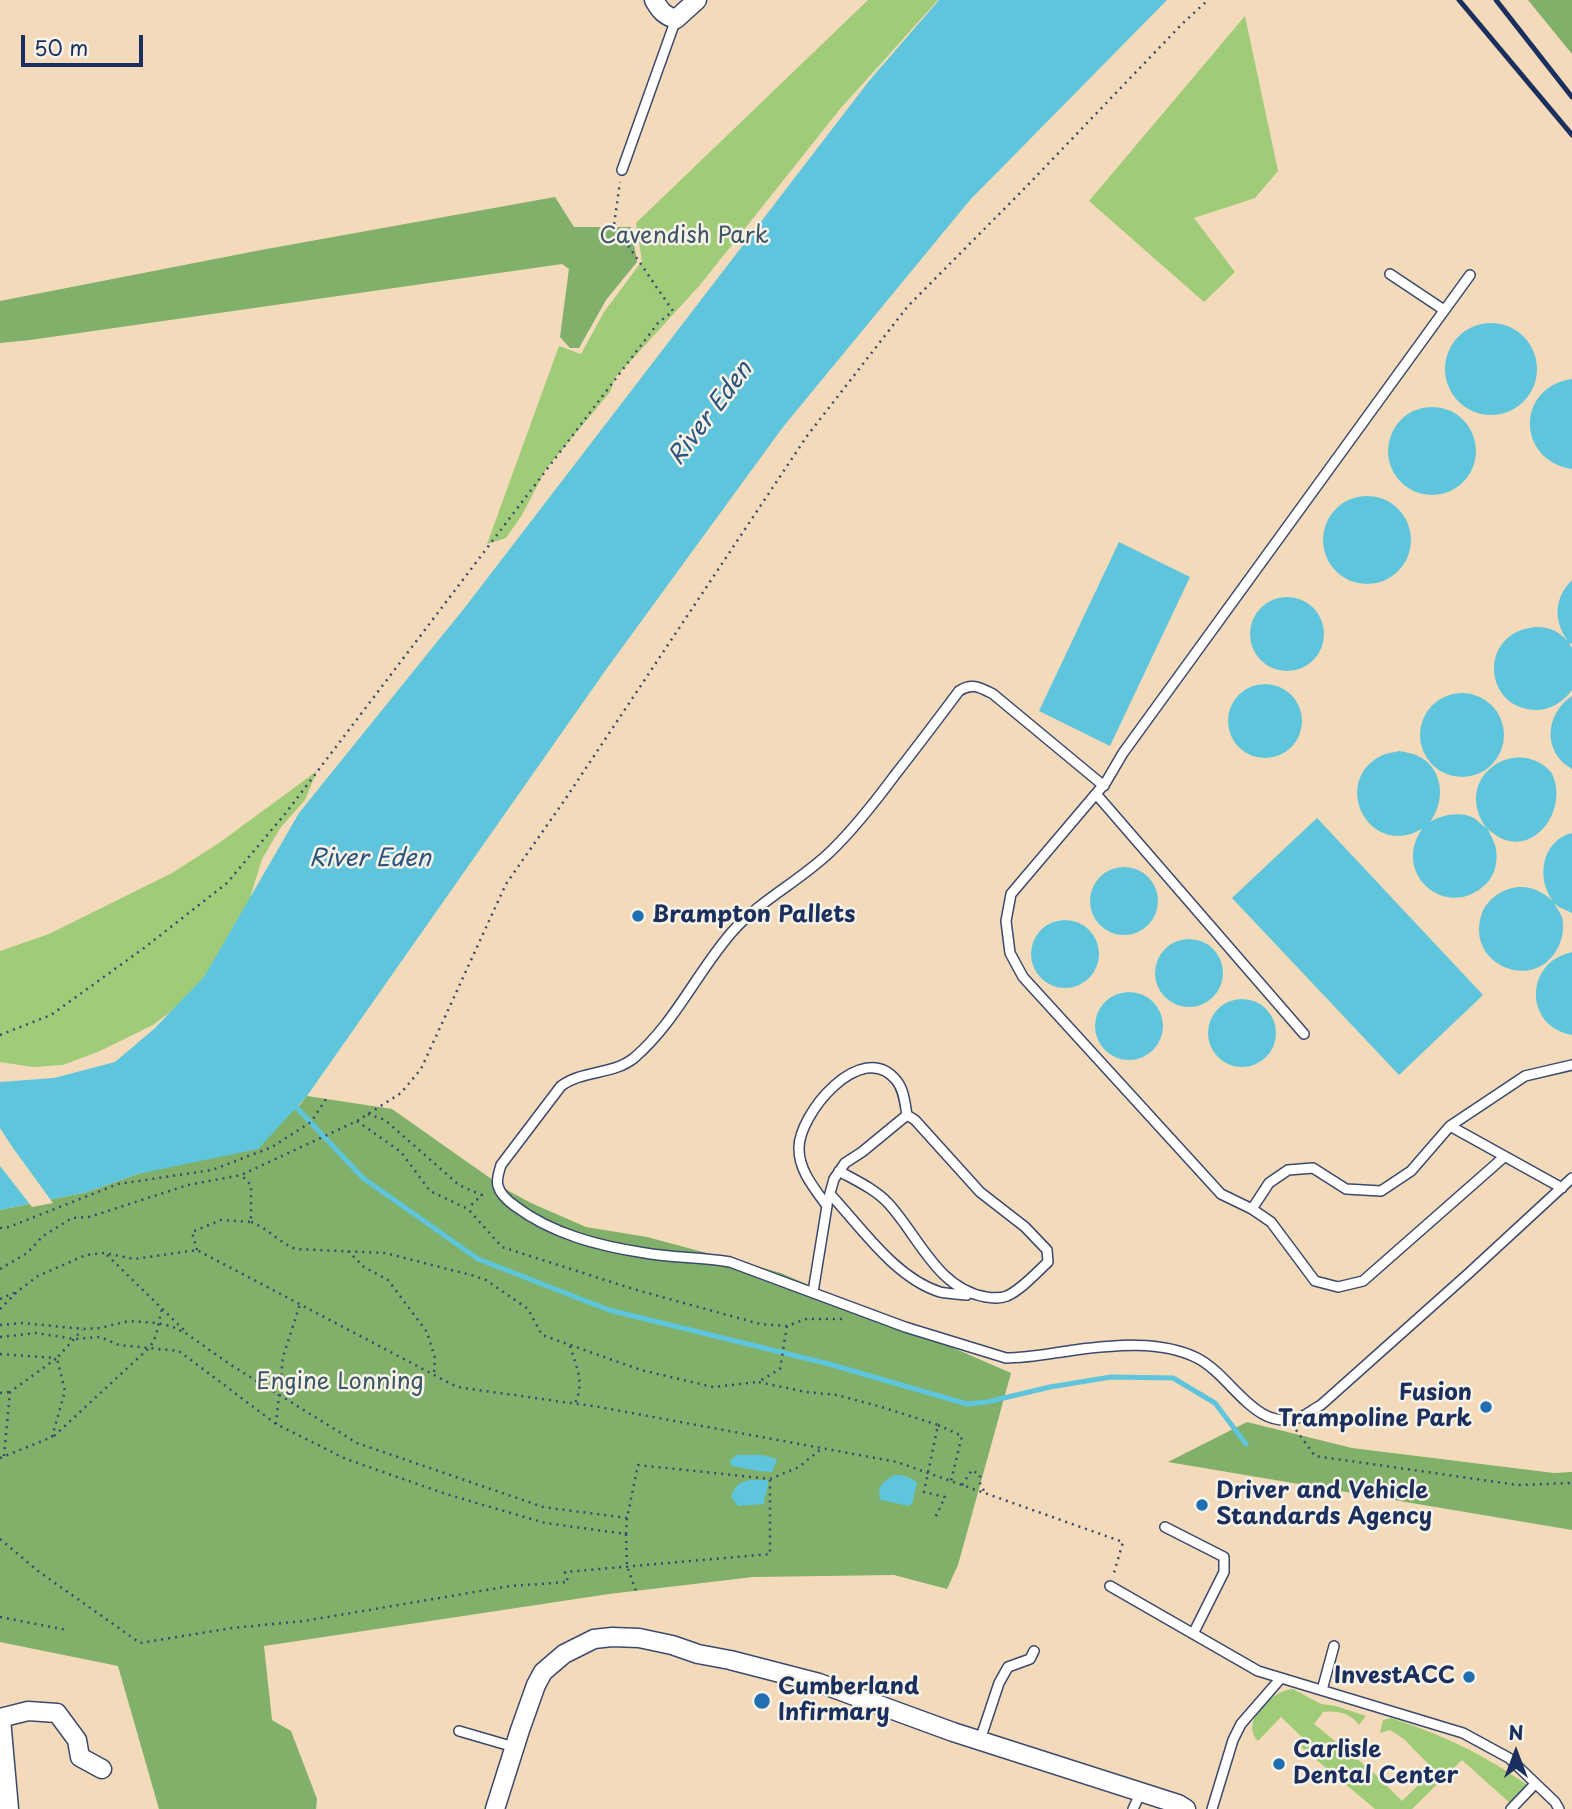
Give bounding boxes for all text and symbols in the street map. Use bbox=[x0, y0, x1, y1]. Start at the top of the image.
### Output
scale bar bbox=[24, 21, 147, 65]
text: 50 m bbox=[34, 31, 88, 63]
park label: Cavendish Park bbox=[599, 223, 769, 251]
water label: River Eden bbox=[663, 357, 759, 471]
water label: River Eden bbox=[309, 845, 431, 873]
place label: Brampton Pallets bbox=[652, 902, 855, 930]
marker: Brampton Pallets bbox=[630, 908, 646, 924]
park label: Engine Lonning bbox=[256, 1369, 424, 1397]
place label: Fusion Trampoline Park bbox=[1278, 1380, 1472, 1434]
marker: Fusion Trampoline Park bbox=[1478, 1399, 1494, 1415]
place label: Driver and Vehicle Standards Agency bbox=[1216, 1478, 1432, 1532]
marker: Driver and Vehicle Standards Agency bbox=[1194, 1497, 1210, 1513]
place label: InvestACC bbox=[1334, 1663, 1455, 1691]
marker: InvestACC bbox=[1461, 1669, 1477, 1685]
place label: Cumberland Infirmary bbox=[778, 1674, 919, 1728]
marker: Cumberland Infirmary bbox=[752, 1691, 772, 1711]
north arrow bbox=[1481, 1718, 1551, 1788]
text: N bbox=[1508, 1718, 1524, 1746]
place label: Carlisle Dental Center bbox=[1293, 1737, 1458, 1791]
marker: Carlisle Dental Center bbox=[1271, 1756, 1287, 1772]

